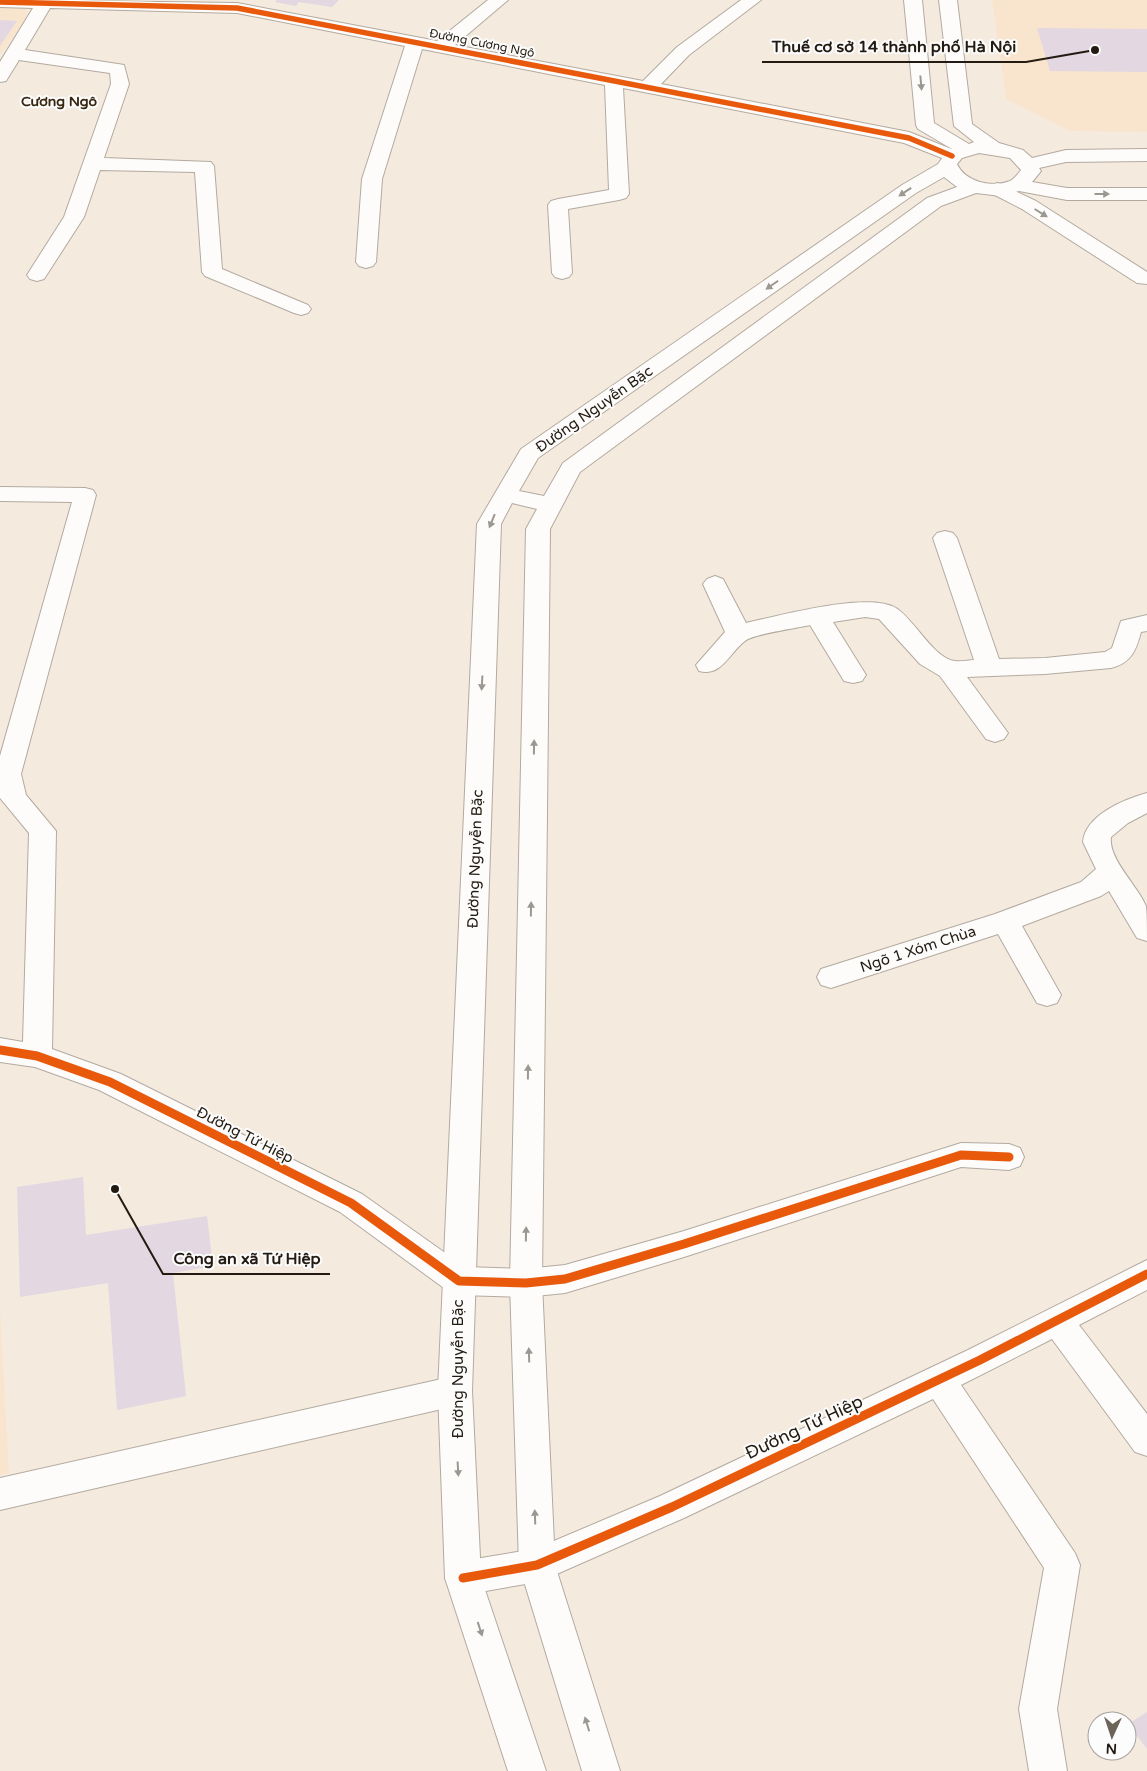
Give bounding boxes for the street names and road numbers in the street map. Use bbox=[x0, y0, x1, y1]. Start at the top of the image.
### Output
street label: Đường Cương Ngô bbox=[428, 26, 536, 60]
street label: Đường Nguyễn Bặc bbox=[532, 362, 656, 456]
street label: Đường Nguyễn Bặc bbox=[464, 789, 486, 929]
street label: Ngõ 1 Xóm Chùa bbox=[858, 922, 978, 976]
street label: Đường Tứ Hiệp bbox=[194, 1103, 296, 1167]
street label: Đường Nguyễn Bặc bbox=[449, 1300, 467, 1438]
street label: Đường Tứ Hiệp bbox=[741, 1390, 867, 1464]

